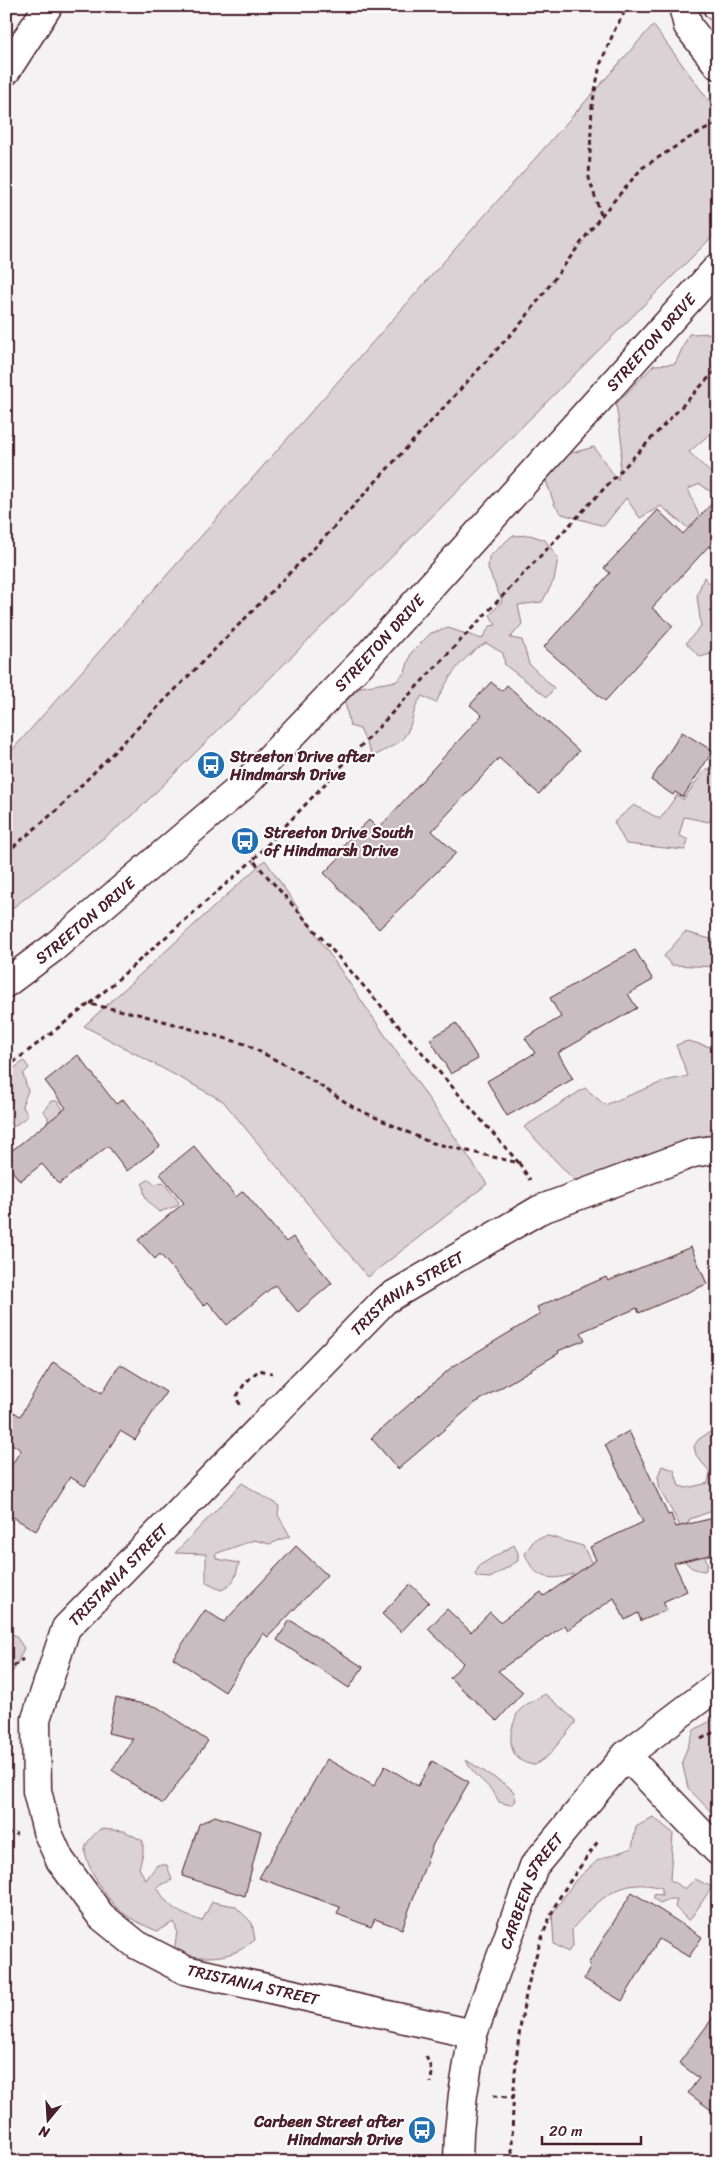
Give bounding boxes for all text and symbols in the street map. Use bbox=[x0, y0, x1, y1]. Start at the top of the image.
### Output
street label: STREETON DRIVE bbox=[598, 285, 704, 398]
street label: STREETON DRIVE bbox=[327, 586, 433, 699]
place label: Streeton Drive after Hindmarsh Drive bbox=[229, 742, 375, 789]
bus stop icon: Streeton Drive after Hindmarsh Drive bbox=[196, 750, 226, 780]
place label: Streeton Drive South of Hindmarsh Drive bbox=[263, 818, 414, 865]
bus stop icon: Streeton Drive South of Hindmarsh Drive bbox=[230, 826, 260, 856]
street label: STREETON DRIVE bbox=[29, 869, 143, 972]
street label: TRISTANIA STREET bbox=[343, 1242, 470, 1343]
street label: TRISTANIA STREET bbox=[61, 1516, 176, 1633]
street label: CARBEEN STREET bbox=[491, 1825, 572, 1953]
street label: TRISTANIA STREET bbox=[184, 1955, 323, 2014]
north arrow bbox=[22, 2096, 72, 2146]
place label: Carbeen Street after Hindmarsh Drive bbox=[253, 2107, 404, 2154]
scale bar bbox=[542, 2113, 640, 2145]
bus stop icon: Carbeen Street after Hindmarsh Drive bbox=[407, 2115, 437, 2145]
text: N bbox=[35, 2118, 54, 2146]
text: 20 m bbox=[549, 2118, 583, 2144]

